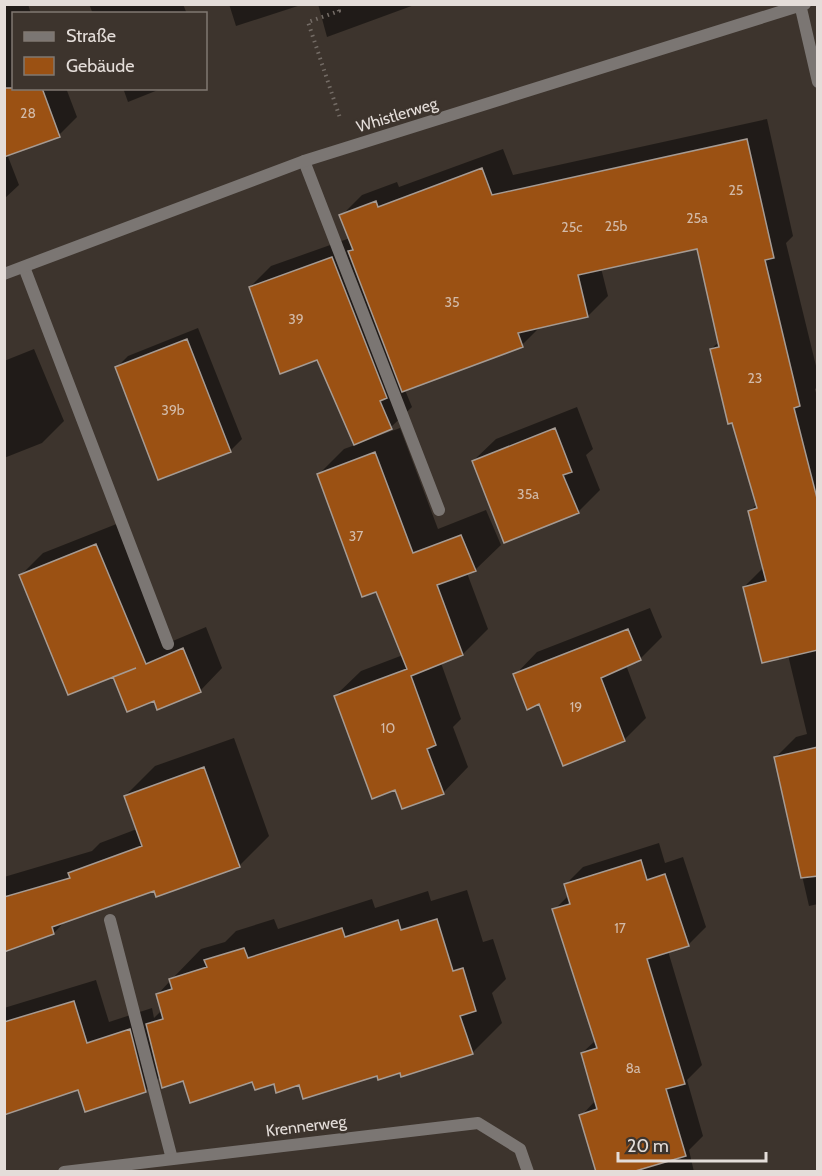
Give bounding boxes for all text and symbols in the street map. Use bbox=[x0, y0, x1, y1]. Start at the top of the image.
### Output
legend bbox=[12, 12, 207, 90]
text: Straße bbox=[66, 25, 116, 47]
text: Gebäude bbox=[66, 55, 135, 77]
street label: Whistlerweg bbox=[354, 93, 441, 136]
house number: 28 bbox=[20, 104, 36, 122]
house number: 25 bbox=[729, 181, 743, 199]
house number: 25a bbox=[686, 209, 708, 227]
house number: 25b bbox=[605, 217, 628, 235]
house number: 25c bbox=[561, 218, 583, 236]
house number: 35 bbox=[444, 293, 460, 311]
house number: 39 bbox=[288, 310, 304, 328]
house number: 23 bbox=[748, 369, 762, 387]
house number: 39b bbox=[161, 401, 185, 419]
house number: 35a bbox=[517, 485, 539, 503]
house number: 37 bbox=[349, 527, 363, 545]
house number: 19 bbox=[570, 698, 582, 716]
house number: 10 bbox=[381, 719, 395, 737]
house number: 17 bbox=[614, 919, 626, 937]
house number: 8a bbox=[625, 1059, 641, 1077]
street label: Krennerweg bbox=[265, 1112, 348, 1140]
scale bar bbox=[618, 1125, 766, 1163]
text: 20 m bbox=[627, 1135, 669, 1157]

